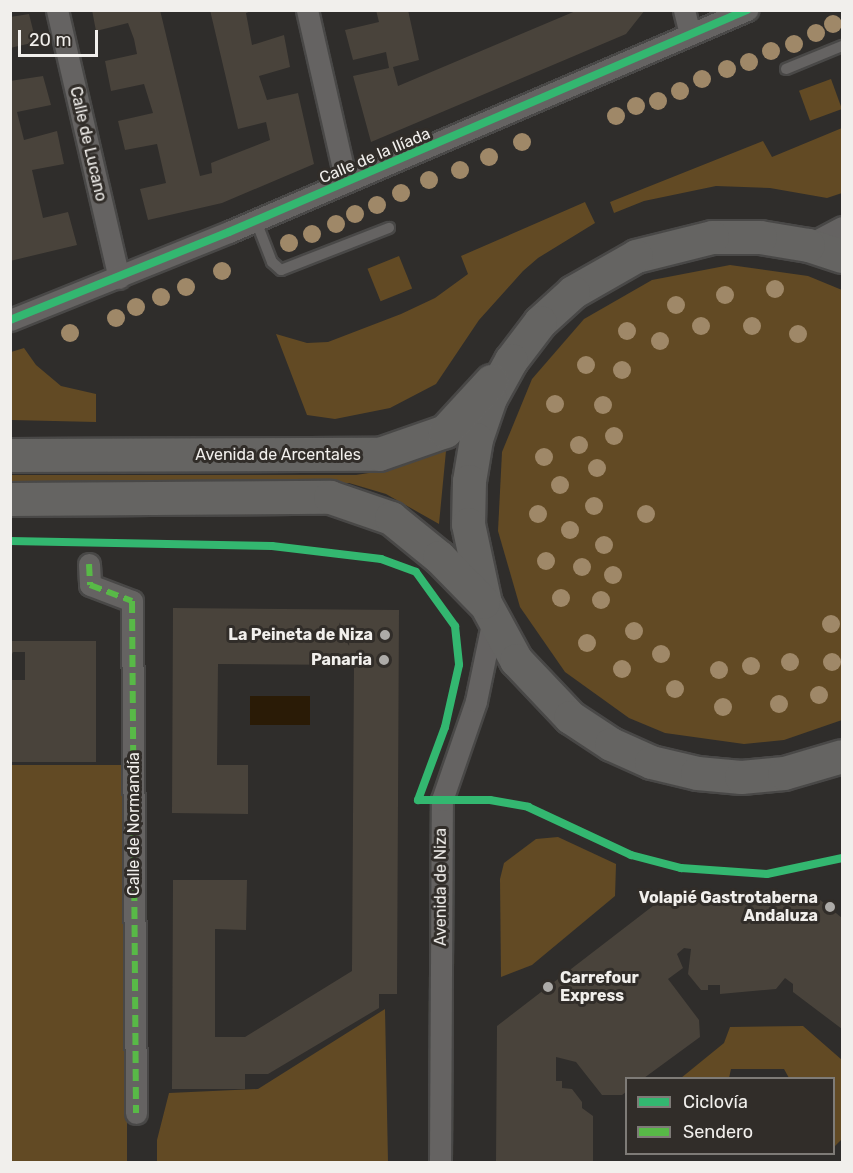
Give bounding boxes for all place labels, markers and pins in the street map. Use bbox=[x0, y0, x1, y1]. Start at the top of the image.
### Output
place label: La Peineta de Niza bbox=[228, 625, 373, 645]
marker: La Peineta de Niza bbox=[378, 628, 392, 642]
place label: Panaria bbox=[311, 650, 372, 670]
marker: Panaria bbox=[377, 653, 391, 667]
place label: Volapié Gastrotaberna Andaluza bbox=[639, 888, 818, 926]
marker: Volapié Gastrotaberna Andaluza bbox=[823, 900, 837, 914]
place label: Carrefour Express bbox=[560, 968, 639, 1006]
marker: Carrefour Express bbox=[541, 980, 555, 994]

